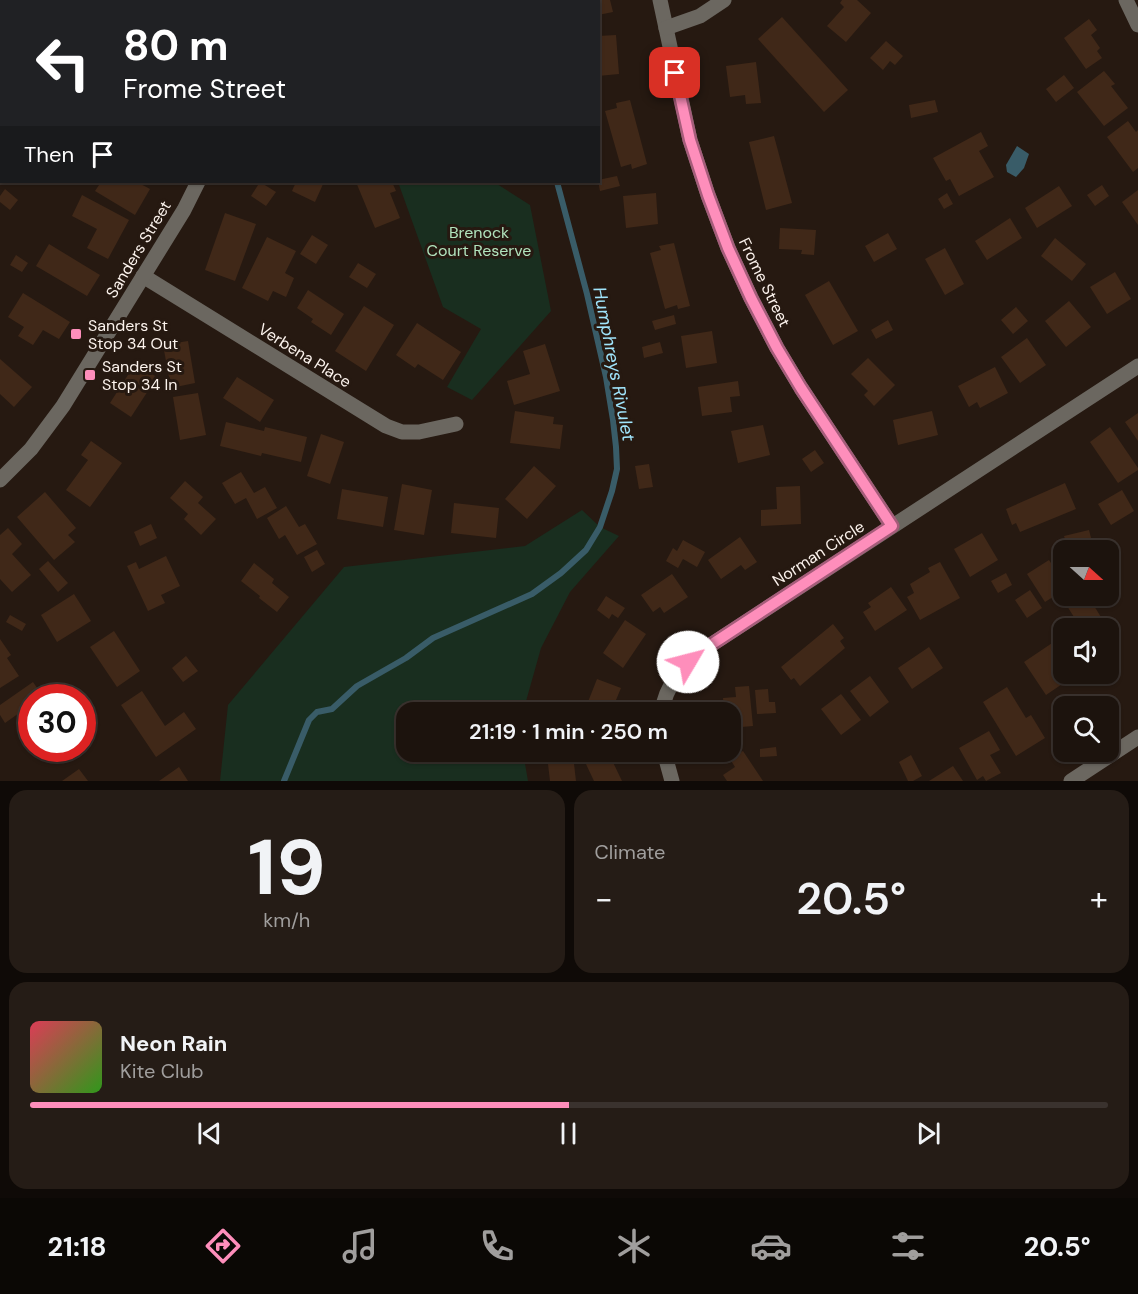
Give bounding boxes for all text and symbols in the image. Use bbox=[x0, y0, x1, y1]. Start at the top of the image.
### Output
text: 80 m bbox=[123, 18, 229, 73]
icon: left bbox=[24, 24, 102, 102]
pin bbox=[649, 47, 700, 98]
icon: arrive bbox=[658, 56, 691, 89]
text: Frome Street bbox=[123, 71, 286, 106]
icon: arrive bbox=[86, 138, 119, 171]
text: Then bbox=[24, 140, 74, 169]
street label: Sanders Street bbox=[101, 197, 176, 302]
park label: Brenock Court Reserve bbox=[427, 222, 531, 261]
street label: Frome Street bbox=[734, 234, 795, 330]
water label: Humphreys Rivulet bbox=[587, 285, 641, 444]
place label: Sanders St Stop 34 Out bbox=[88, 315, 178, 354]
street label: Verbena Place bbox=[254, 319, 355, 392]
marker: Sanders St Stop 34 Out bbox=[69, 327, 83, 341]
place label: Sanders St Stop 34 In bbox=[102, 356, 182, 395]
marker: Sanders St Stop 34 In bbox=[83, 368, 97, 382]
street label: Norman Circle bbox=[768, 516, 868, 591]
north arrow bbox=[1053, 540, 1119, 606]
map controls bbox=[1053, 540, 1119, 762]
button: sound bbox=[1053, 618, 1119, 684]
position arrow bbox=[656, 630, 720, 694]
speed limit sign: 30 bbox=[18, 684, 96, 762]
button: search bbox=[1053, 696, 1119, 762]
text: 21:19 · 1 min · 250 m bbox=[469, 717, 668, 746]
text: 19 bbox=[248, 817, 326, 918]
text: Climate bbox=[595, 839, 665, 865]
text: 20.5° bbox=[796, 869, 906, 928]
text: − bbox=[595, 877, 613, 920]
text: + bbox=[1090, 877, 1108, 920]
text: km/h bbox=[263, 907, 310, 933]
text: Neon Rain bbox=[120, 1029, 227, 1058]
text: Kite Club bbox=[120, 1058, 204, 1084]
icon: previous bbox=[193, 1117, 226, 1150]
icon: pause bbox=[552, 1117, 585, 1150]
icon: next bbox=[912, 1117, 945, 1150]
icon: directions bbox=[202, 1225, 244, 1267]
icon: music bbox=[339, 1225, 381, 1267]
icon: phone bbox=[476, 1225, 518, 1267]
icon: climate bbox=[613, 1225, 655, 1267]
icon: car bbox=[750, 1225, 792, 1267]
icon: filters bbox=[887, 1225, 929, 1267]
text: 21:18 bbox=[48, 1229, 107, 1264]
text: 20.5° bbox=[1024, 1229, 1090, 1264]

